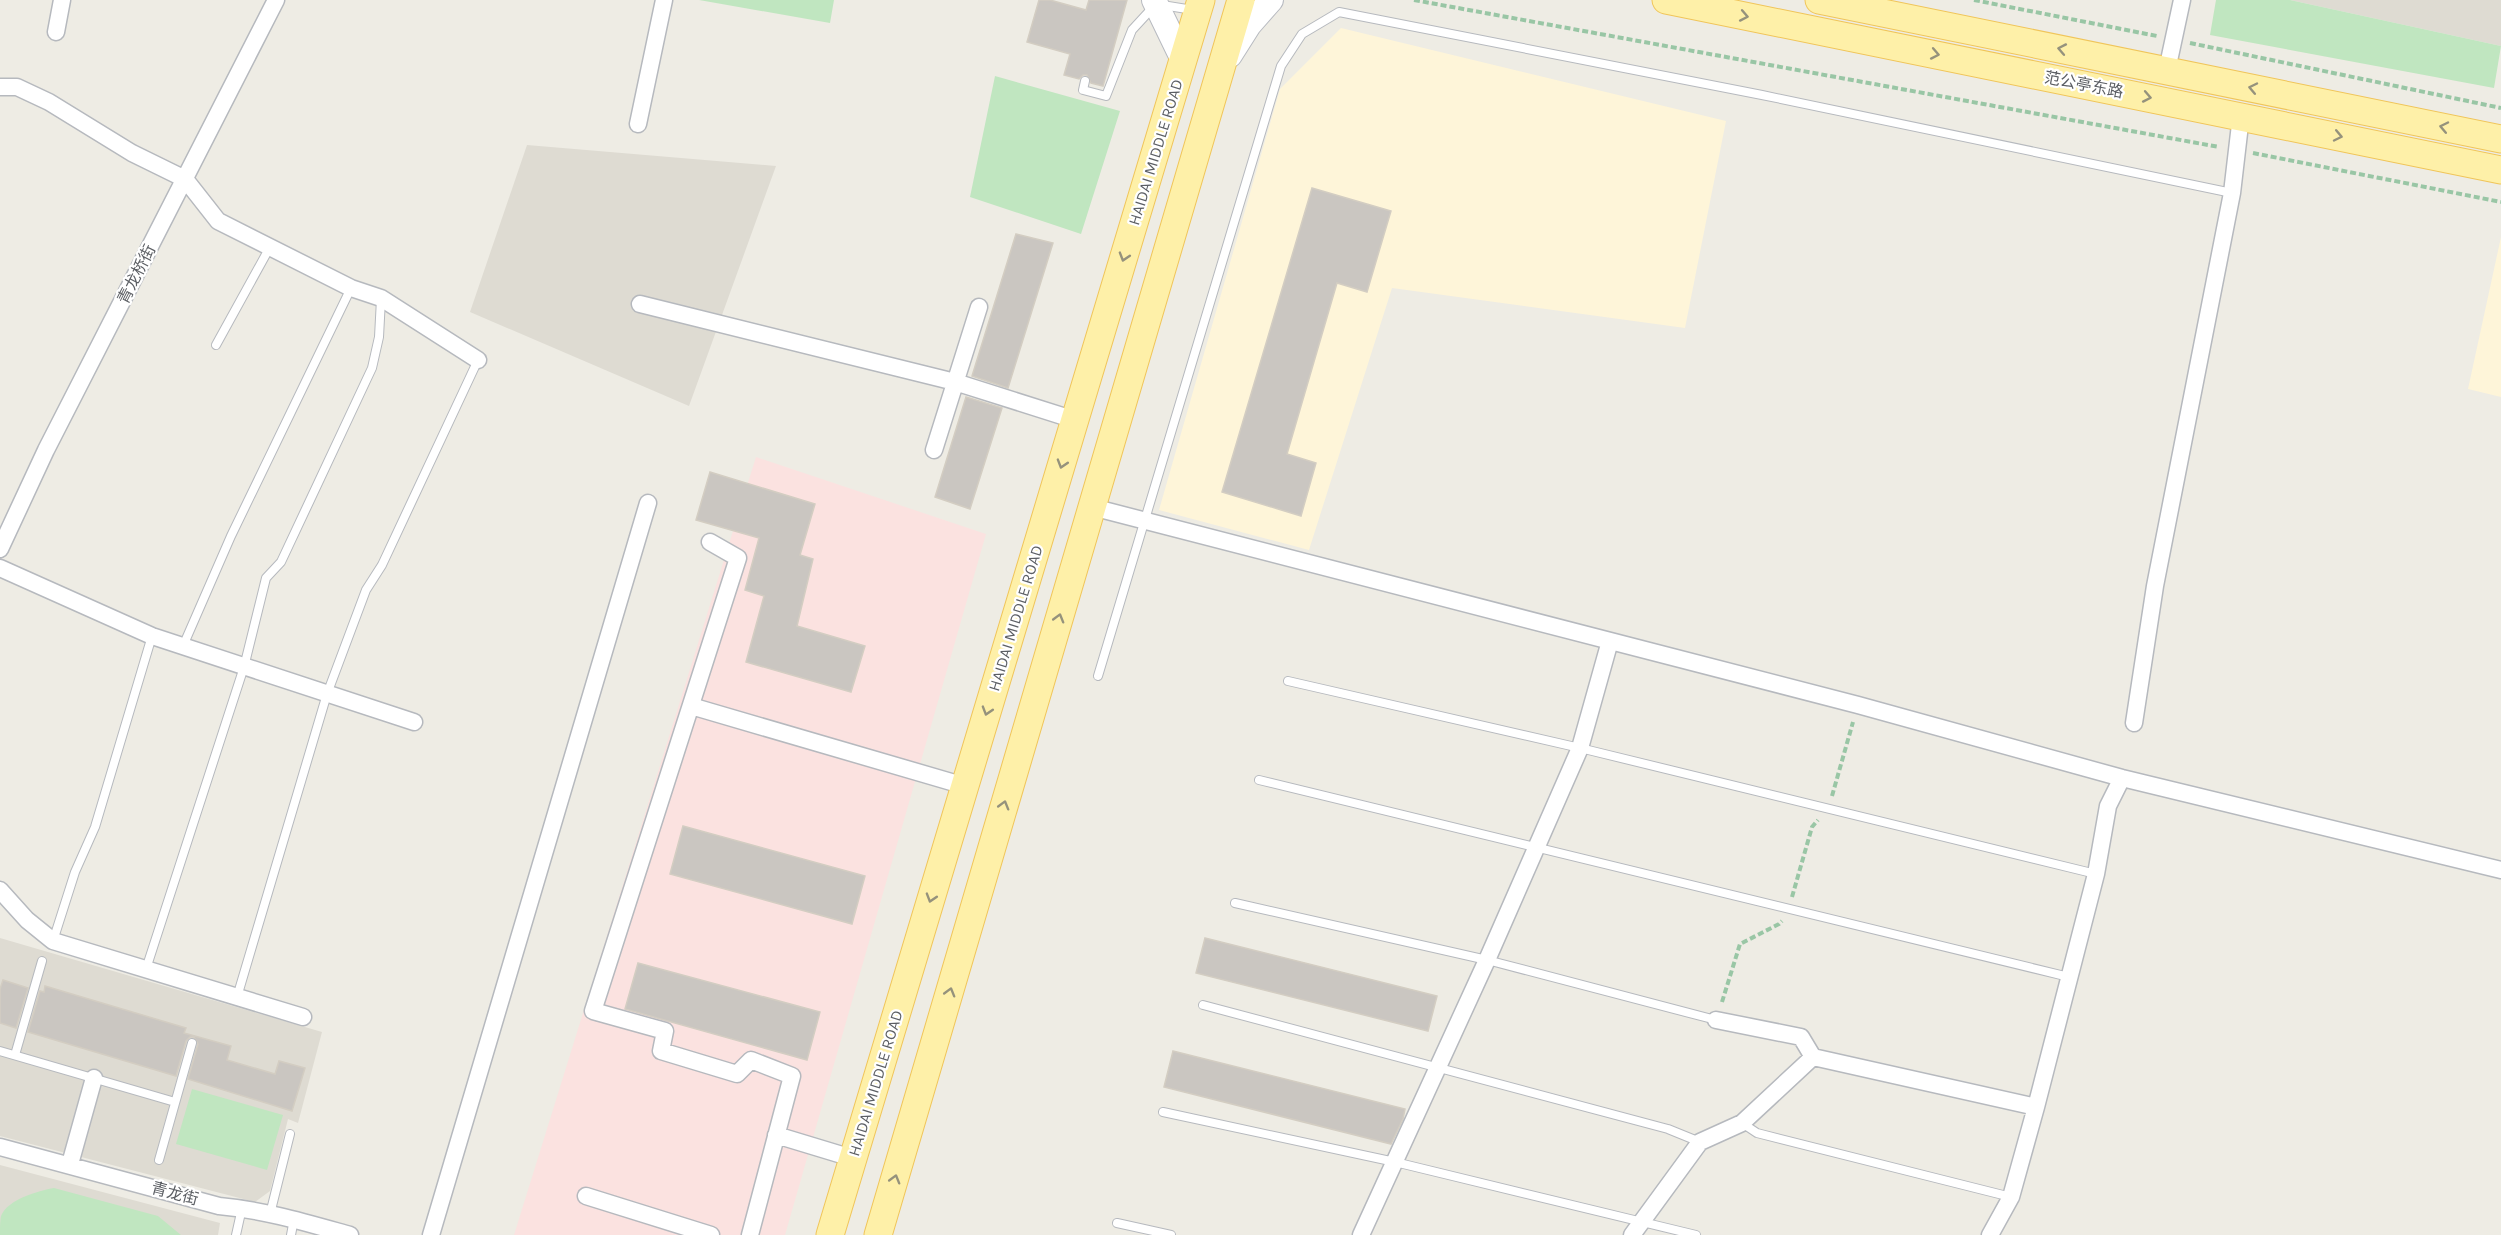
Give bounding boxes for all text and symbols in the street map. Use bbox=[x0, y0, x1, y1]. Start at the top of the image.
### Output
one-way arrow bbox=[1738, 9, 1748, 22]
one-way arrow bbox=[2057, 43, 2067, 56]
one-way arrow bbox=[1930, 47, 1940, 60]
street label: 范公亭东路 bbox=[2043, 68, 2125, 101]
street label: HAIDAI MIDDLE ROAD bbox=[1124, 77, 1187, 227]
one-way arrow bbox=[2248, 82, 2258, 95]
one-way arrow bbox=[2141, 90, 2151, 103]
one-way arrow bbox=[2439, 121, 2449, 134]
one-way arrow bbox=[2332, 129, 2342, 142]
street label: 青龙桥街 bbox=[113, 241, 159, 307]
one-way arrow bbox=[1119, 251, 1131, 262]
one-way arrow bbox=[1057, 458, 1069, 469]
street label: HAIDAI MIDDLE ROAD bbox=[984, 543, 1047, 693]
one-way arrow bbox=[1052, 613, 1064, 623]
one-way arrow bbox=[982, 705, 994, 716]
one-way arrow bbox=[997, 800, 1010, 810]
one-way arrow bbox=[926, 892, 938, 903]
one-way arrow bbox=[943, 987, 955, 998]
street label: HAIDAI MIDDLE ROAD bbox=[844, 1008, 907, 1158]
one-way arrow bbox=[888, 1174, 900, 1185]
street label: 青龙街 bbox=[149, 1178, 201, 1209]

